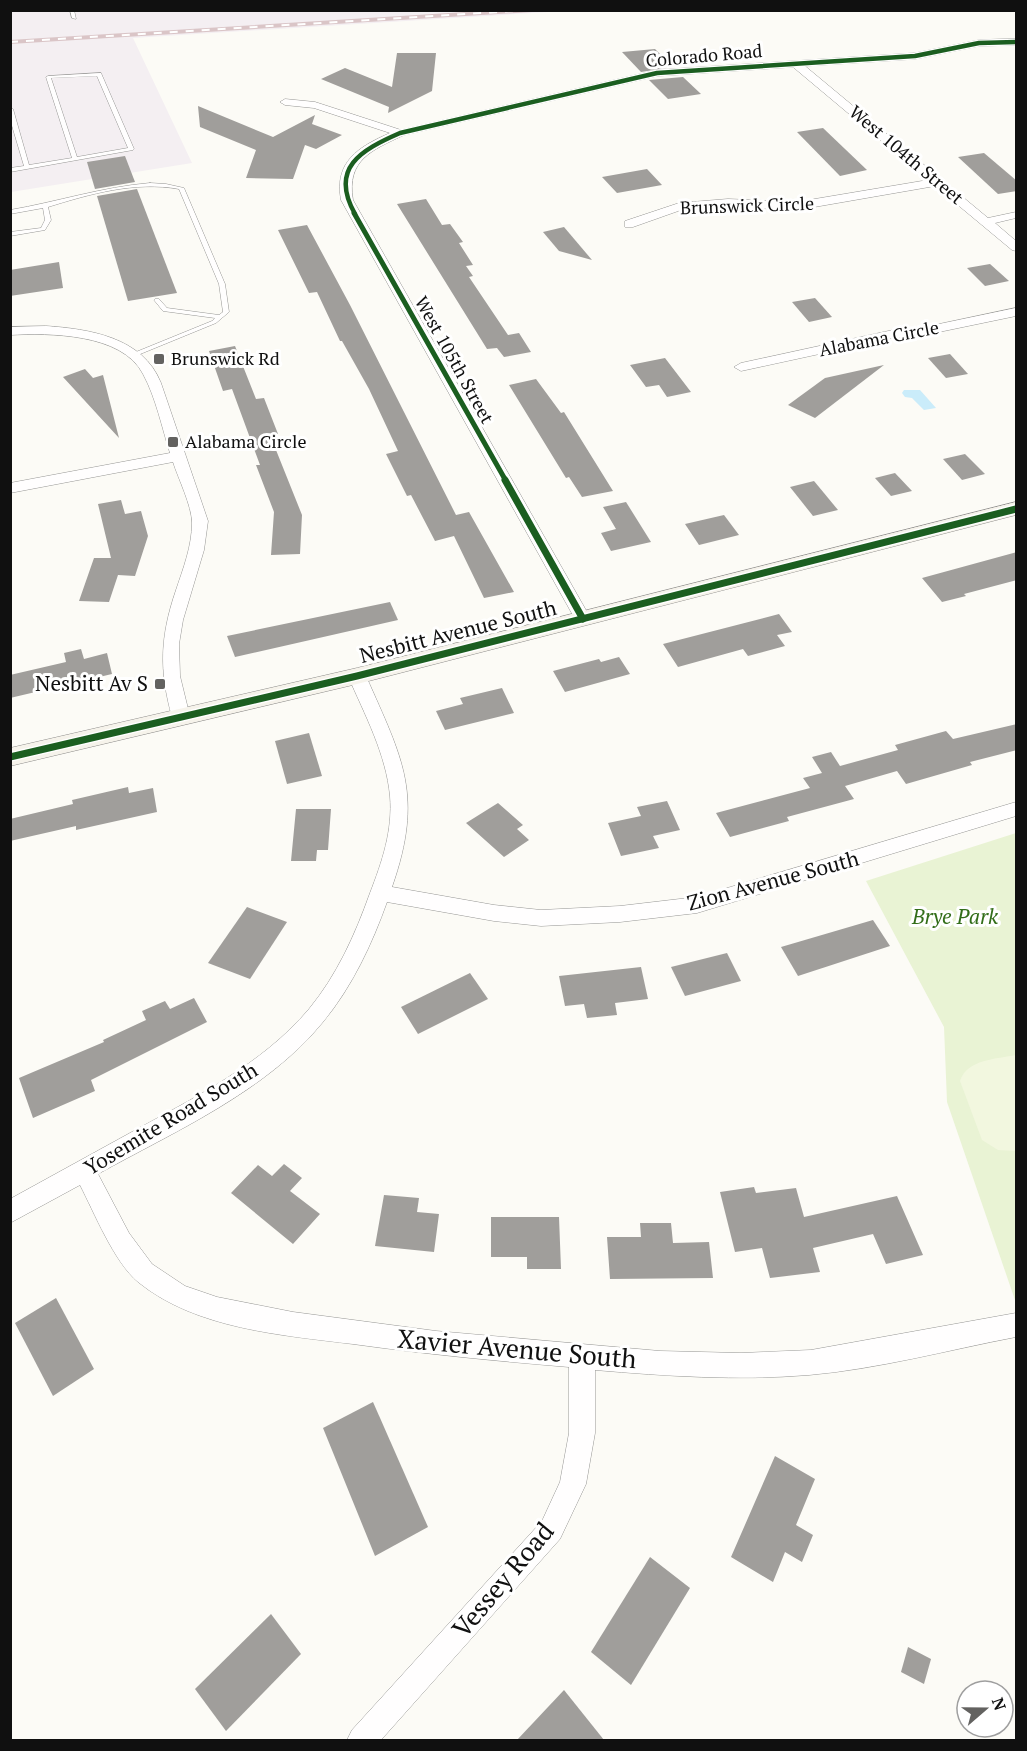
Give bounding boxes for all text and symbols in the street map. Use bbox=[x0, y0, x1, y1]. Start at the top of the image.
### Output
street label: Colorado Road bbox=[645, 38, 763, 72]
street label: West 104th Street bbox=[845, 99, 969, 209]
street label: Brunswick Circle bbox=[680, 191, 814, 219]
street label: West 105th Street bbox=[410, 292, 500, 428]
street label: Alabama Circle bbox=[817, 315, 941, 361]
place label: Brunswick Rd bbox=[171, 346, 280, 370]
marker: Brunswick Rd bbox=[152, 352, 166, 366]
place label: Alabama Circle bbox=[185, 429, 306, 453]
marker: Alabama Circle bbox=[166, 435, 180, 449]
street label: Nesbitt Avenue South bbox=[356, 593, 559, 669]
place label: Nesbitt Av S bbox=[35, 669, 148, 697]
marker: Nesbitt Av S bbox=[153, 677, 167, 691]
street label: Zion Avenue South bbox=[684, 844, 862, 916]
park label: Brye Park bbox=[911, 902, 999, 930]
street label: Yosemite Road South bbox=[79, 1055, 262, 1181]
street label: Xavier Avenue South bbox=[396, 1321, 638, 1375]
street label: Vessey Road bbox=[444, 1514, 561, 1644]
north arrow bbox=[955, 1679, 1015, 1739]
text: N bbox=[987, 1694, 1012, 1713]

